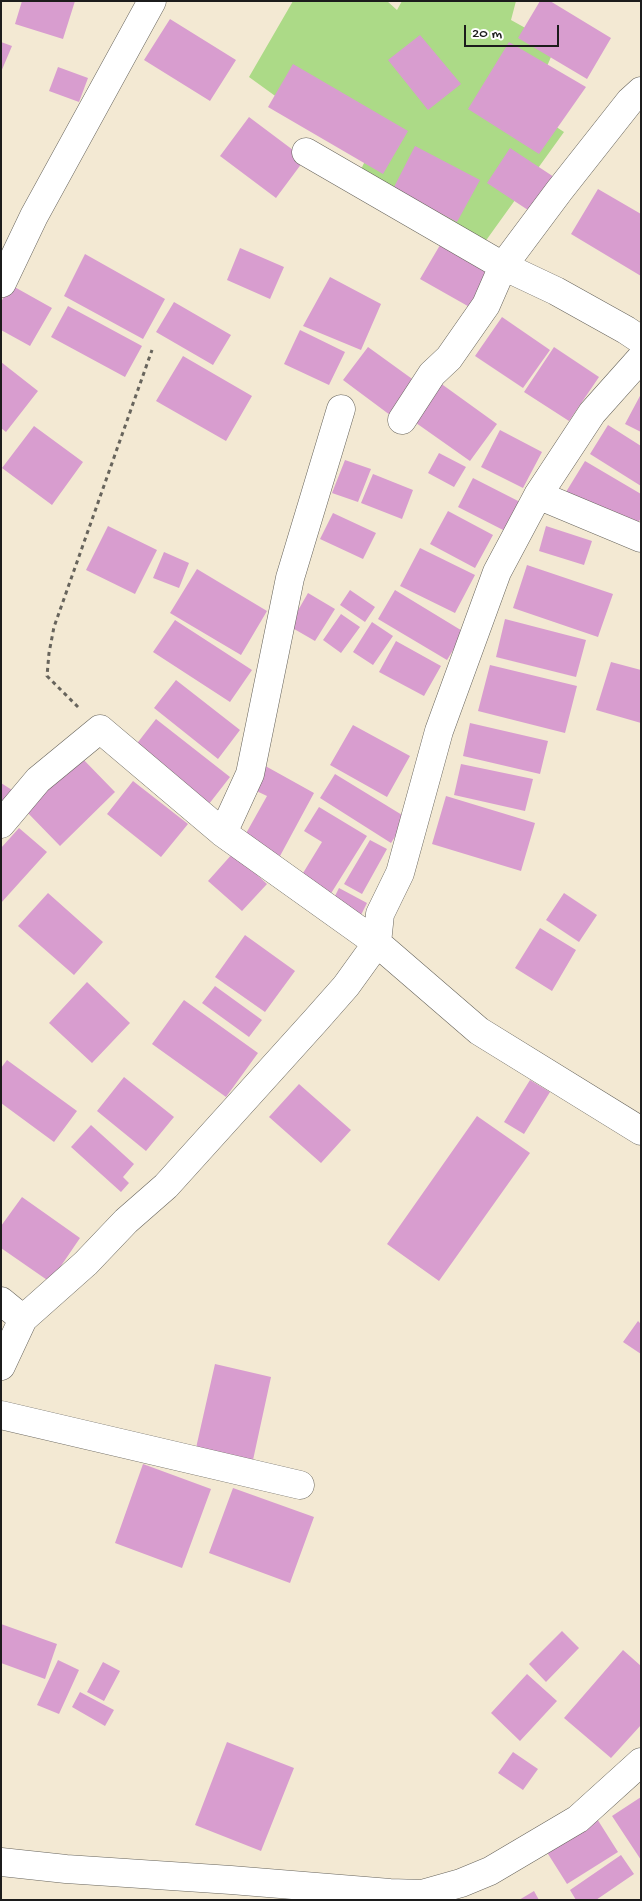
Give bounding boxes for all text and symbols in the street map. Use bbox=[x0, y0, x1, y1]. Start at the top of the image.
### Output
scale bar bbox=[467, 15, 562, 47]
text: 20 m bbox=[472, 25, 502, 43]

